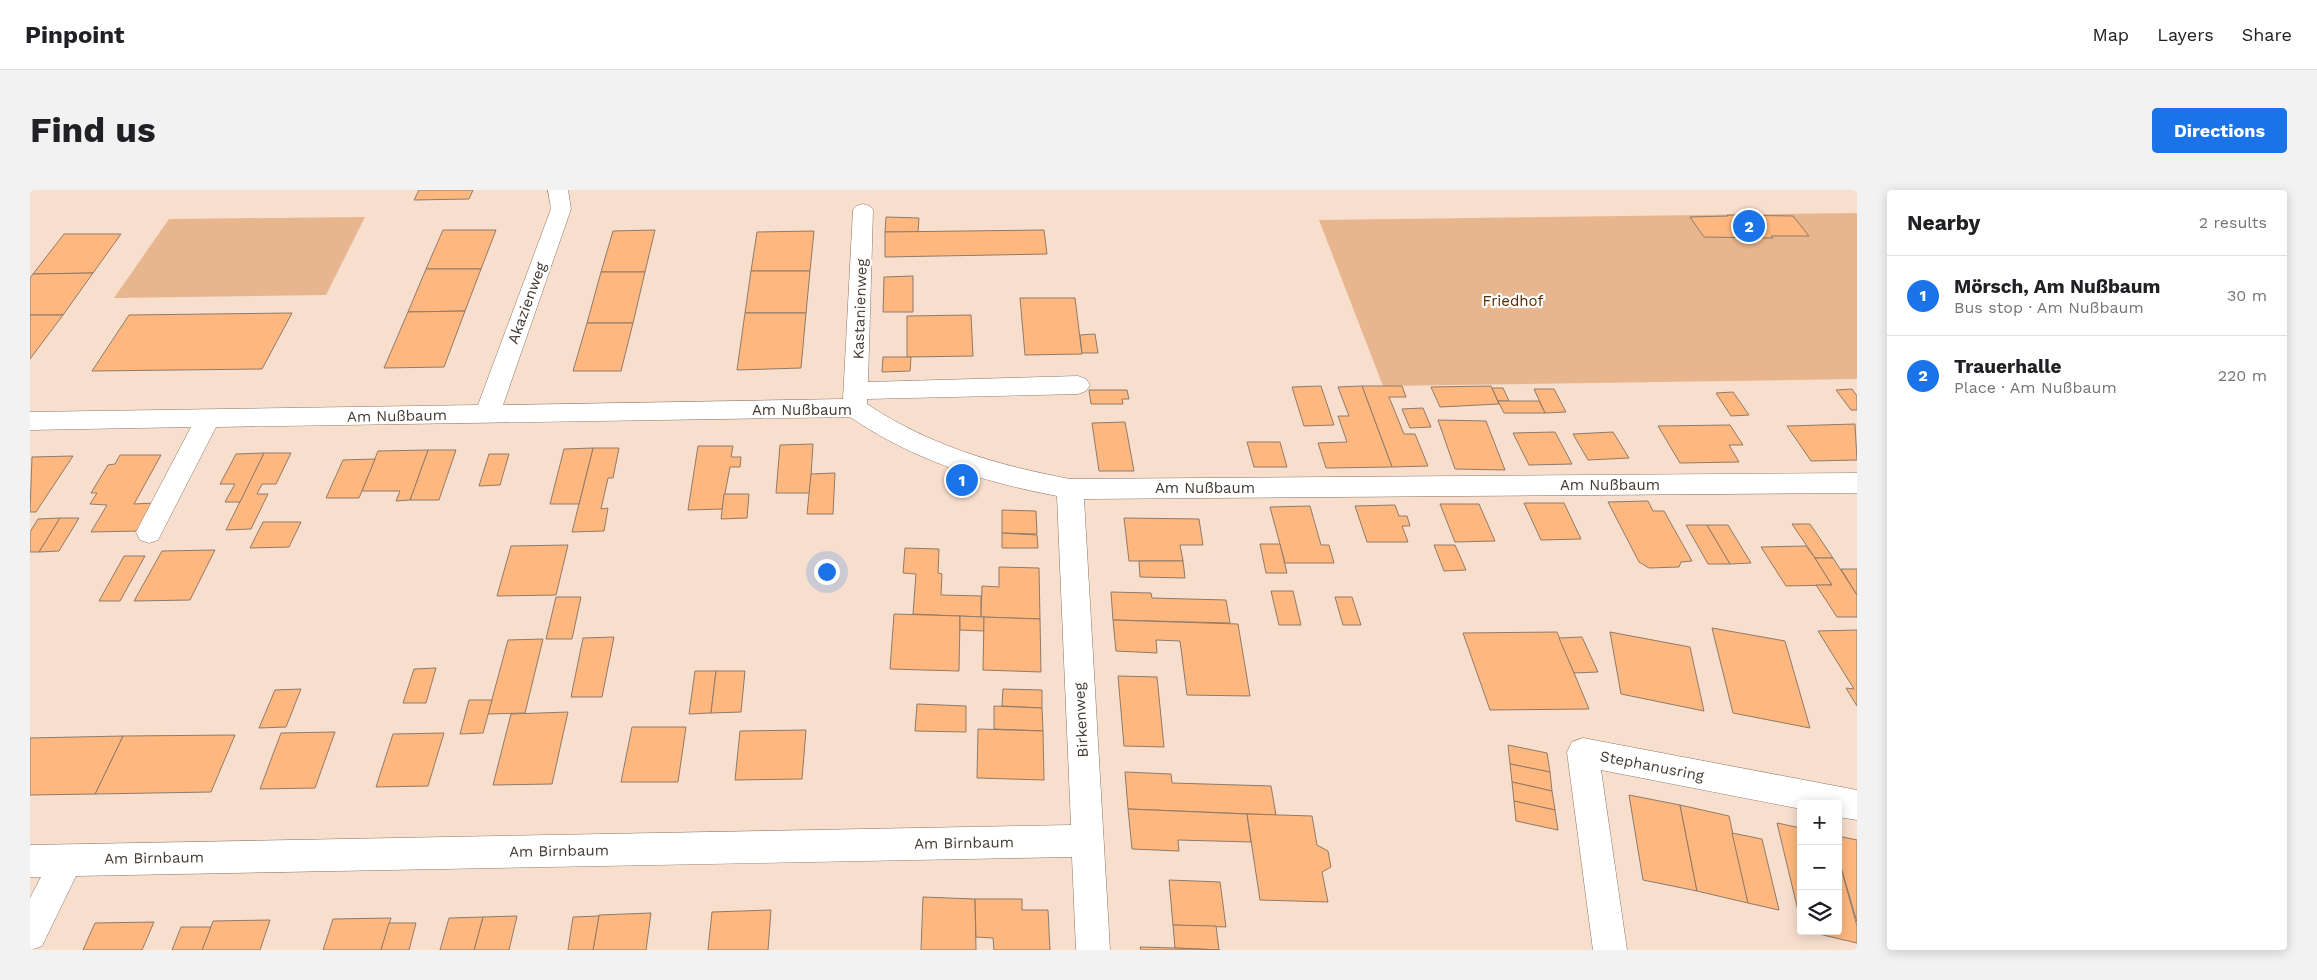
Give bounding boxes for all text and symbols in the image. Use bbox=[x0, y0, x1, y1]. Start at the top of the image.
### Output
text: Pinpoint bbox=[25, 21, 125, 49]
text: Map bbox=[2092, 24, 2129, 45]
text: Layers bbox=[2157, 24, 2214, 45]
text: Share bbox=[2242, 24, 2292, 45]
button: Directions bbox=[2152, 108, 2287, 153]
text: Find us bbox=[30, 109, 156, 151]
pin: 2 bbox=[1733, 207, 1765, 245]
text: Nearby bbox=[1907, 210, 1980, 235]
text: 2 results bbox=[2199, 213, 2267, 232]
street label: Kastanienweg bbox=[849, 258, 871, 360]
street label: Akazienweg bbox=[504, 260, 550, 346]
text: Mörsch, Am Nußbaum bbox=[1954, 275, 2160, 298]
text: 1 bbox=[1920, 286, 1926, 305]
text: 30 m bbox=[2227, 286, 2267, 305]
park label: Friedhof bbox=[1483, 292, 1543, 310]
text: Bus stop · Am Nußbaum bbox=[1954, 298, 2144, 317]
text: Trauerhalle bbox=[1954, 355, 2061, 378]
text: 2 bbox=[1918, 366, 1928, 385]
text: 220 m bbox=[2218, 366, 2267, 385]
text: Place · Am Nußbaum bbox=[1954, 378, 2117, 397]
street label: Am Nußbaum bbox=[752, 401, 852, 419]
street label: Am Nußbaum bbox=[347, 406, 447, 426]
pin: 1 bbox=[946, 461, 978, 499]
street label: Am Nußbaum bbox=[1560, 476, 1660, 494]
street label: Am Nußbaum bbox=[1155, 479, 1255, 497]
your location bbox=[814, 559, 840, 585]
street label: Birkenweg bbox=[1070, 682, 1092, 758]
street label: Stephanusring bbox=[1598, 747, 1706, 785]
map controls bbox=[1797, 800, 1842, 935]
button: + bbox=[1797, 800, 1842, 845]
street label: Am Birnbaum bbox=[914, 833, 1014, 853]
street label: Am Birnbaum bbox=[509, 841, 609, 861]
button: − bbox=[1797, 845, 1842, 890]
street label: Am Birnbaum bbox=[104, 848, 204, 868]
button: layers bbox=[1797, 890, 1842, 935]

